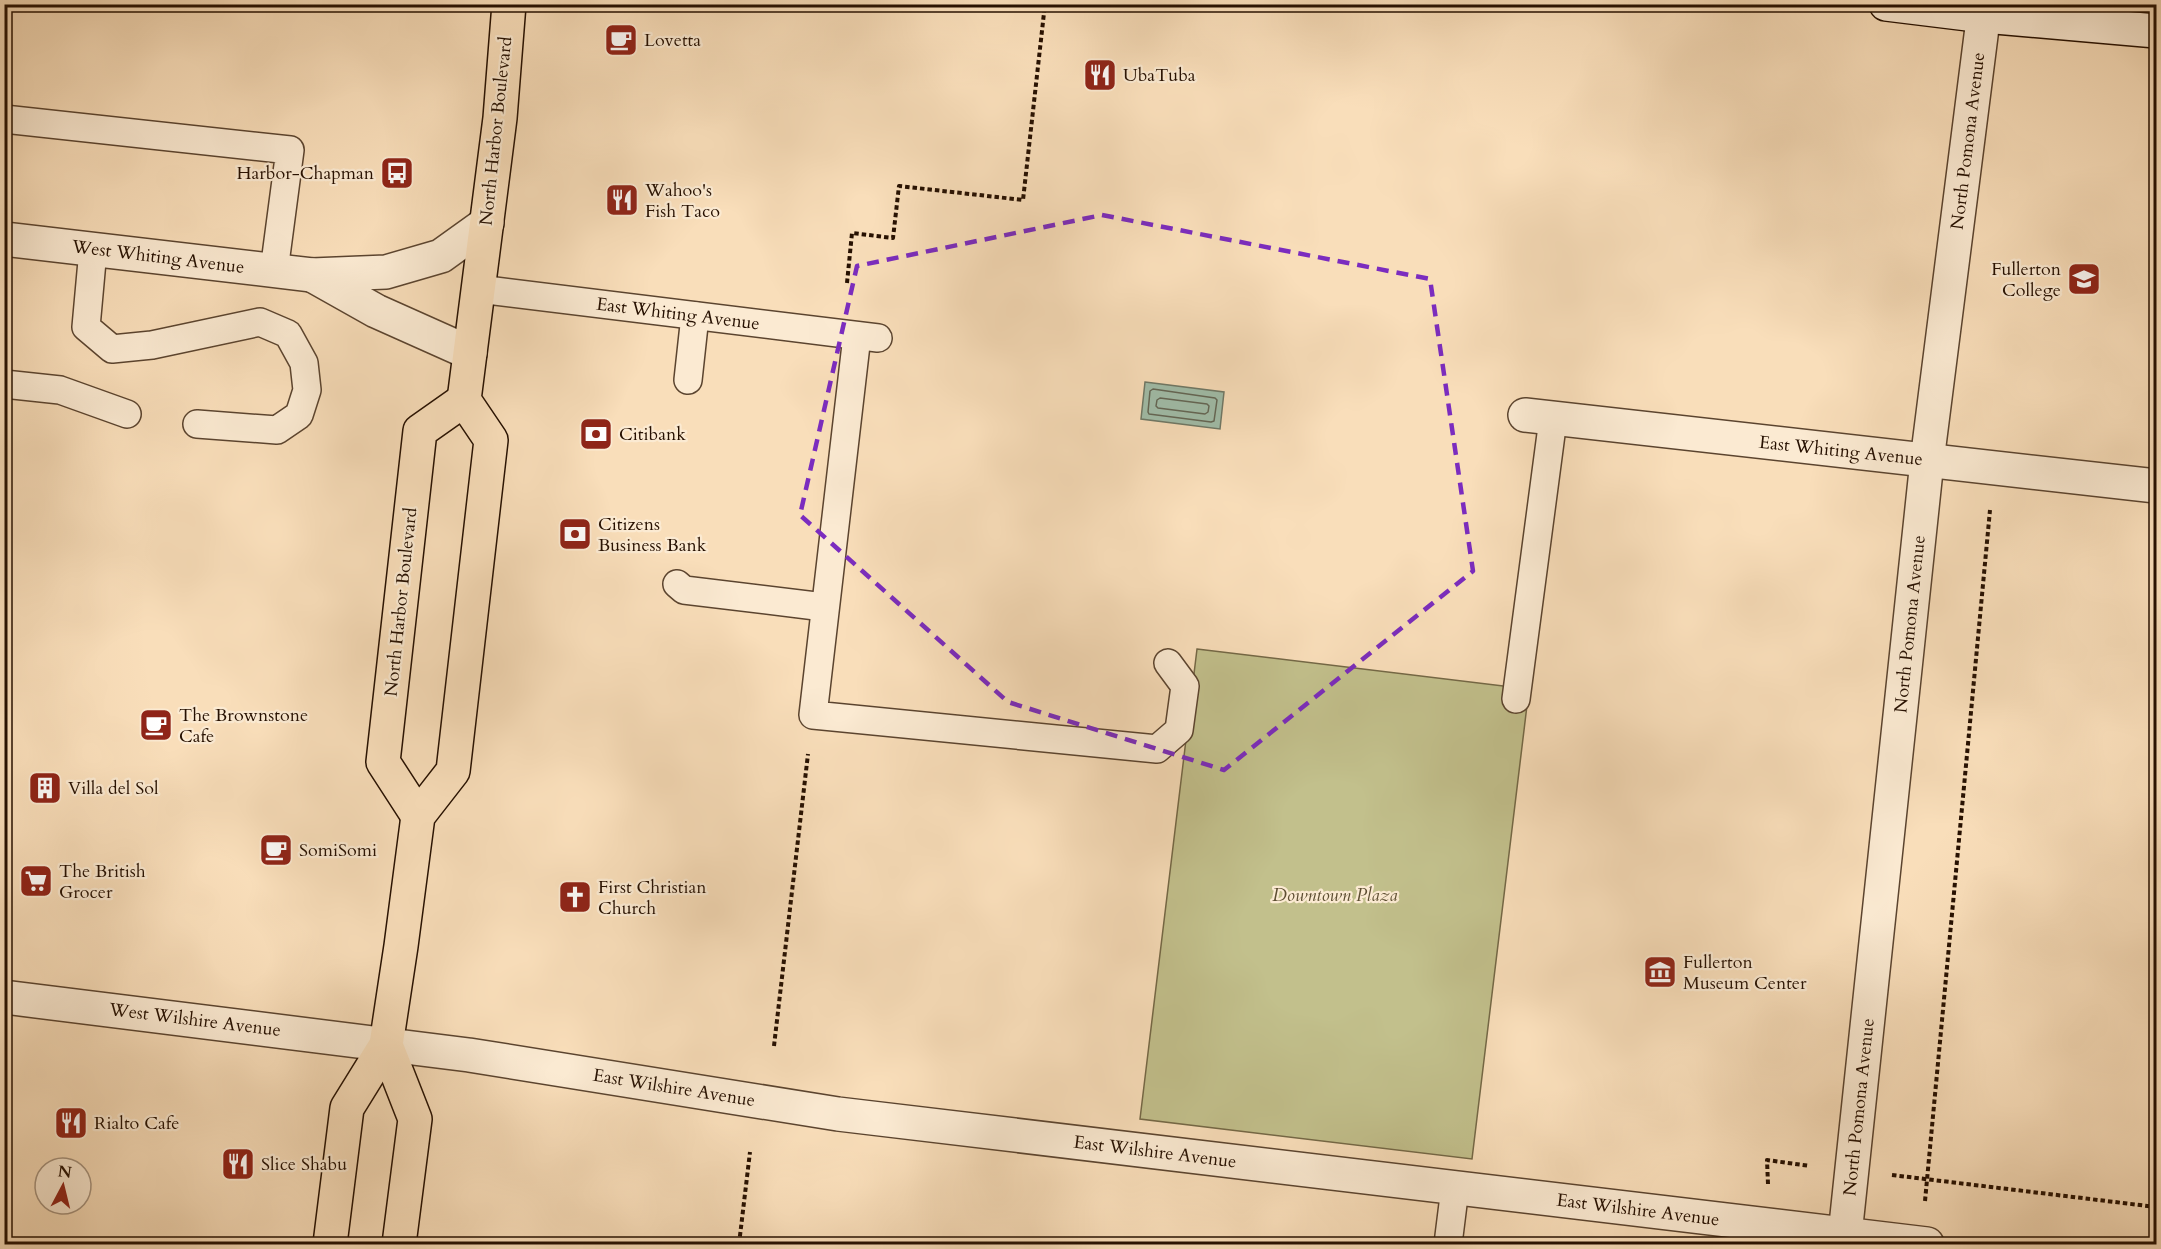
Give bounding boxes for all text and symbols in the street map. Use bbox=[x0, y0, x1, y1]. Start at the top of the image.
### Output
cafe icon: Lovetta bbox=[603, 22, 639, 58]
place label: Lovetta bbox=[644, 28, 701, 53]
street label: North Harbor Boulevard bbox=[474, 35, 518, 227]
street label: North Pomona Avenue bbox=[1945, 51, 1991, 231]
restaurant icon: UbaTuba bbox=[1082, 57, 1118, 93]
place label: UbaTuba bbox=[1123, 63, 1196, 88]
bus stop icon: Harbor-Chapman bbox=[379, 155, 415, 191]
place label: Harbor-Chapman bbox=[236, 161, 375, 186]
place label: Wahoo's Fish Taco bbox=[644, 178, 720, 224]
restaurant icon: Wahoo's Fish Taco bbox=[604, 182, 640, 218]
street label: West Whiting Avenue bbox=[69, 234, 246, 280]
place label: Fullerton College bbox=[1991, 257, 2062, 303]
school or university icon: Fullerton College bbox=[2066, 261, 2102, 297]
street label: East Whiting Avenue bbox=[595, 292, 761, 336]
bank icon: Citibank bbox=[578, 416, 614, 452]
place label: Citibank bbox=[619, 422, 686, 447]
street label: East Whiting Avenue bbox=[1758, 430, 1924, 472]
street label: North Harbor Boulevard bbox=[379, 506, 423, 698]
place label: Citizens Business Bank bbox=[598, 512, 707, 558]
bank icon: Citizens Business Bank bbox=[557, 516, 593, 552]
street label: North Pomona Avenue bbox=[1888, 534, 1932, 714]
place label: The Brownstone Cafe bbox=[179, 703, 308, 749]
cafe icon: The Brownstone Cafe bbox=[138, 707, 174, 743]
building icon: Villa del Sol bbox=[27, 770, 63, 806]
place label: Villa del Sol bbox=[68, 776, 159, 801]
cafe icon: SomiSomi bbox=[258, 832, 294, 868]
place label: SomiSomi bbox=[299, 838, 377, 863]
place label: The British Grocer bbox=[59, 859, 146, 905]
supermarket icon: The British Grocer bbox=[18, 863, 54, 899]
place label: First Christian Church bbox=[598, 875, 707, 921]
church icon: First Christian Church bbox=[557, 879, 593, 915]
park label: Downtown Plaza bbox=[1272, 883, 1398, 908]
place label: Fullerton Museum Center bbox=[1683, 950, 1807, 996]
museum icon: Fullerton Museum Center bbox=[1642, 954, 1678, 990]
street label: West Wilshire Avenue bbox=[107, 997, 282, 1043]
street label: North Pomona Avenue bbox=[1837, 1017, 1881, 1197]
street label: East Wilshire Avenue bbox=[591, 1063, 757, 1113]
restaurant icon: Rialto Cafe bbox=[53, 1105, 89, 1141]
place label: Rialto Cafe bbox=[94, 1111, 179, 1136]
street label: East Wilshire Avenue bbox=[1072, 1130, 1238, 1174]
restaurant icon: Slice Shabu bbox=[220, 1146, 256, 1182]
place label: Slice Shabu bbox=[261, 1152, 347, 1177]
north arrow bbox=[33, 1156, 93, 1216]
text: N bbox=[56, 1160, 73, 1184]
street label: East Wilshire Avenue bbox=[1555, 1188, 1721, 1232]

